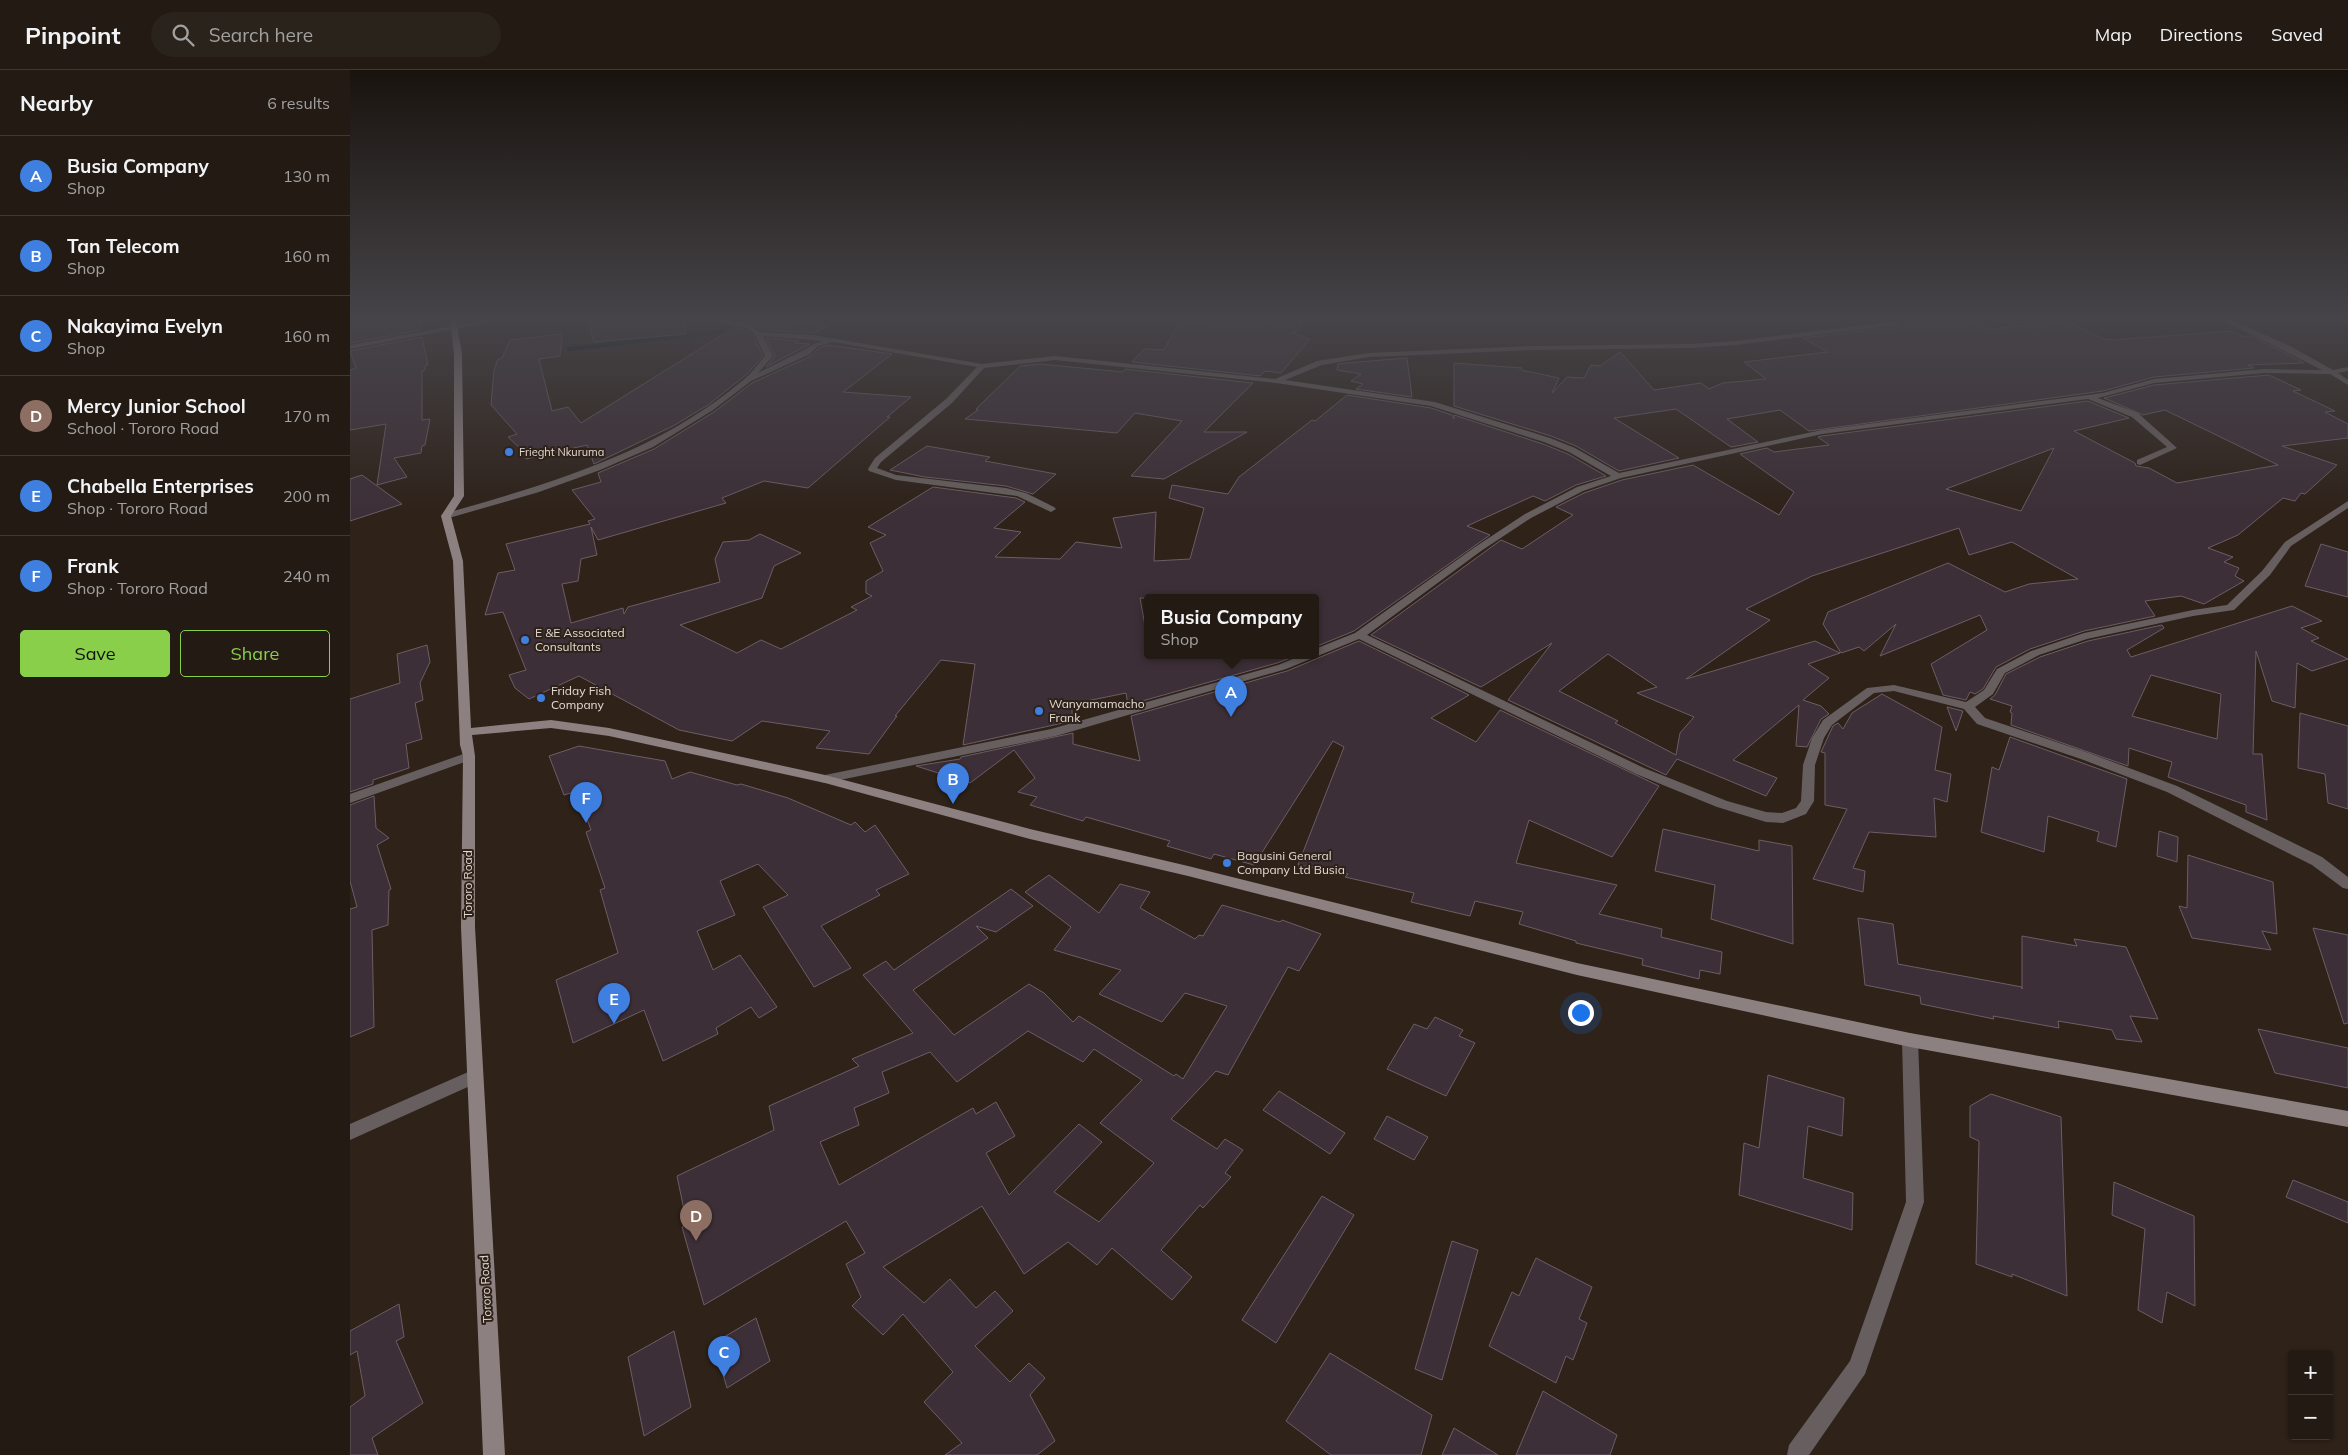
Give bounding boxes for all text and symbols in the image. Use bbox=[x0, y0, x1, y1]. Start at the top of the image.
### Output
search box bbox=[151, 12, 501, 57]
text: Pinpoint bbox=[25, 20, 121, 50]
icon: search bbox=[169, 21, 197, 49]
text: Search here bbox=[209, 23, 313, 47]
text: Map bbox=[2095, 23, 2132, 46]
text: Directions bbox=[2160, 23, 2243, 46]
text: Saved bbox=[2271, 23, 2323, 46]
text: Nearby bbox=[20, 90, 93, 116]
text: 6 results bbox=[267, 93, 330, 113]
text: Busia Company bbox=[67, 154, 209, 178]
text: A bbox=[30, 166, 42, 186]
text: 130 m bbox=[283, 166, 330, 186]
text: Shop bbox=[67, 178, 105, 198]
text: Tan Telecom bbox=[67, 234, 180, 258]
text: B bbox=[30, 246, 42, 266]
text: 160 m bbox=[283, 246, 330, 266]
text: Shop bbox=[67, 258, 105, 278]
text: Nakayima Evelyn bbox=[67, 314, 223, 338]
text: C bbox=[31, 326, 41, 346]
text: 160 m bbox=[283, 326, 330, 346]
text: Shop bbox=[67, 338, 105, 358]
text: Mercy Junior School bbox=[67, 394, 246, 418]
text: D bbox=[30, 406, 42, 426]
text: 170 m bbox=[283, 406, 330, 426]
text: School · Tororo Road bbox=[67, 418, 219, 438]
place label: Frieght Nkuruma bbox=[519, 445, 604, 459]
marker: Frieght Nkuruma bbox=[503, 446, 515, 458]
text: Chabella Enterprises bbox=[67, 474, 254, 498]
text: E bbox=[31, 486, 41, 506]
text: 200 m bbox=[283, 486, 330, 506]
text: Shop · Tororo Road bbox=[67, 498, 208, 518]
text: Frank bbox=[67, 554, 119, 578]
text: F bbox=[31, 566, 41, 586]
text: 240 m bbox=[283, 566, 330, 586]
text: Shop · Tororo Road bbox=[67, 578, 208, 598]
popup bbox=[1144, 594, 1319, 659]
text: Busia Company bbox=[1161, 605, 1302, 629]
place label: E &E Associated Consultants bbox=[535, 625, 625, 654]
text: Shop bbox=[1161, 629, 1199, 649]
button: Save bbox=[20, 630, 170, 677]
button: Share bbox=[180, 630, 330, 677]
marker: E &E Associated Consultants bbox=[519, 634, 531, 646]
pin: A bbox=[1215, 676, 1247, 717]
place label: Friday Fish Company bbox=[551, 683, 611, 712]
marker: Friday Fish Company bbox=[535, 692, 547, 704]
place label: Wanyamamacho Frank bbox=[1049, 696, 1145, 725]
marker: Wanyamamacho Frank bbox=[1033, 705, 1045, 717]
pin: B bbox=[937, 763, 969, 804]
pin: F bbox=[570, 782, 602, 823]
place label: Bagusini General Company Ltd Busia bbox=[1237, 848, 1345, 877]
street label: Tororo Road bbox=[460, 850, 475, 918]
marker: Bagusini General Company Ltd Busia bbox=[1221, 857, 1233, 869]
pin: E bbox=[598, 983, 630, 1024]
your location bbox=[1568, 1000, 1594, 1026]
pin: D bbox=[680, 1200, 712, 1241]
street label: Tororo Road bbox=[476, 1255, 495, 1323]
pin: C bbox=[708, 1336, 740, 1377]
map controls bbox=[2288, 1350, 2333, 1440]
button: + bbox=[2288, 1350, 2333, 1395]
button: − bbox=[2288, 1395, 2333, 1440]

